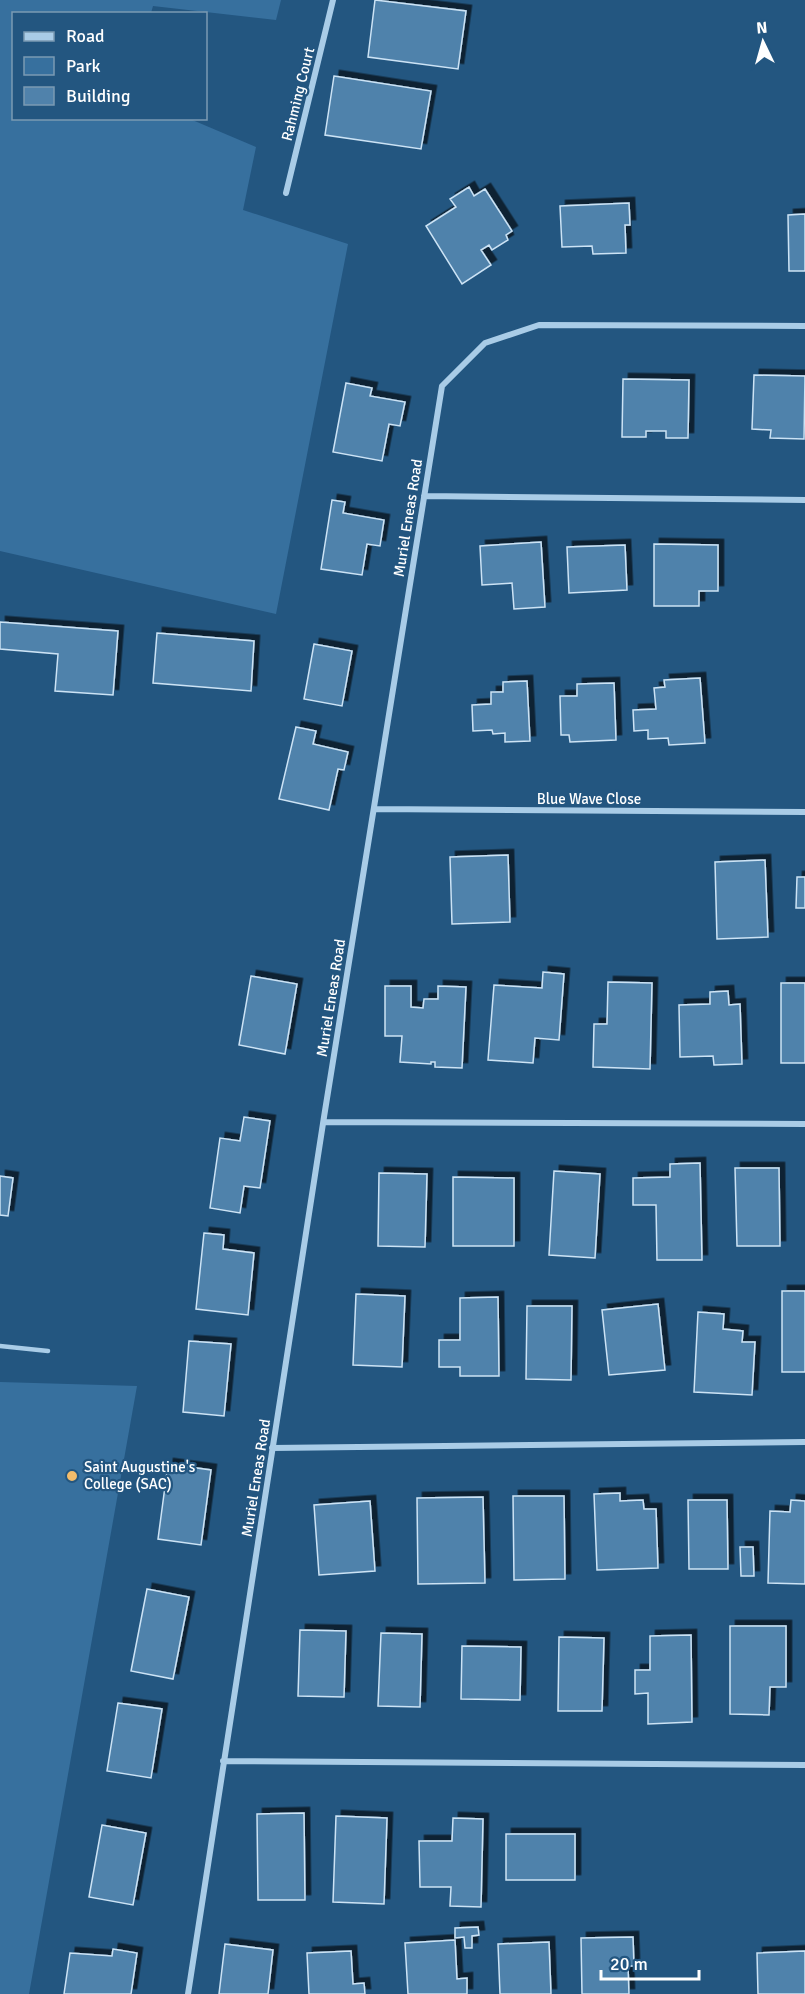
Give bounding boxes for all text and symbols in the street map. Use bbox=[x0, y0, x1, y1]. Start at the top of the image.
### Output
legend bbox=[12, 12, 207, 120]
north arrow bbox=[733, 12, 793, 72]
text: N bbox=[755, 18, 768, 39]
text: Road bbox=[66, 25, 105, 47]
street label: Rahming Court bbox=[278, 45, 318, 143]
text: Park bbox=[66, 55, 101, 77]
text: Building bbox=[66, 85, 130, 107]
street label: Muriel Eneas Road bbox=[390, 458, 426, 578]
street label: Blue Wave Close bbox=[537, 790, 641, 808]
street label: Muriel Eneas Road bbox=[313, 938, 349, 1058]
street label: Muriel Eneas Road bbox=[238, 1418, 274, 1538]
place label: Saint Augustine's College (SAC) bbox=[84, 1458, 196, 1493]
marker: Saint Augustine's College (SAC) bbox=[65, 1469, 79, 1483]
scale bar bbox=[601, 1943, 698, 1981]
text: 20 m bbox=[610, 1953, 648, 1975]

